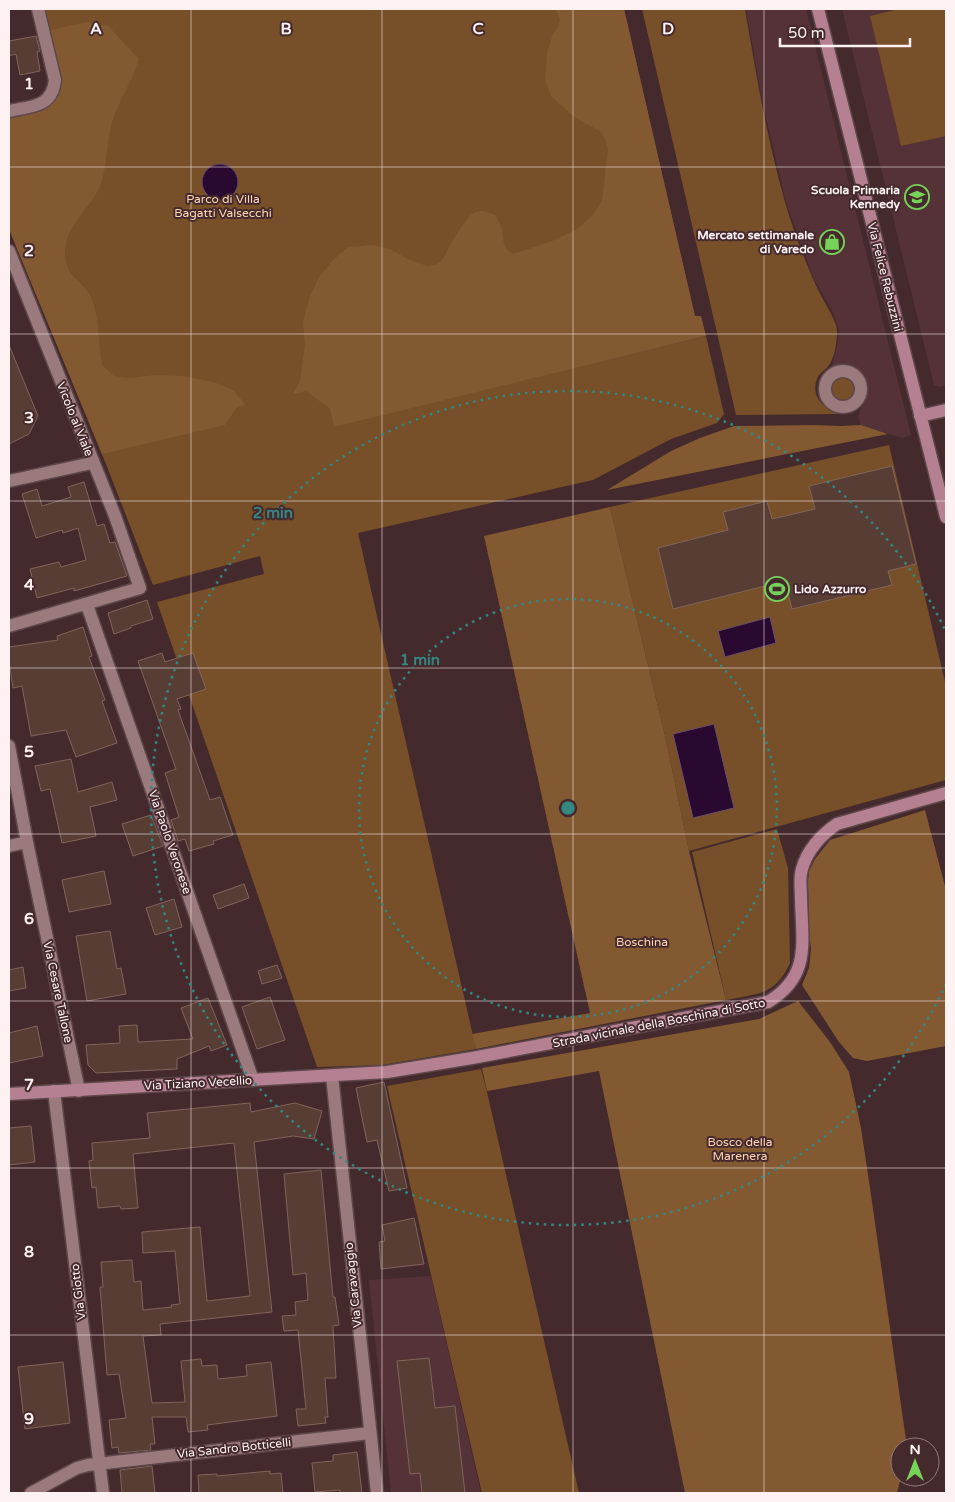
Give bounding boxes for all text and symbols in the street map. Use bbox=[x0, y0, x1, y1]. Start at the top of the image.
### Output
scale bar bbox=[780, 15, 910, 47]
text: A bbox=[90, 19, 102, 39]
text: B bbox=[280, 19, 292, 39]
text: C bbox=[472, 19, 484, 39]
text: D bbox=[662, 19, 674, 39]
text: 50 m bbox=[788, 24, 825, 42]
text: 1 bbox=[24, 74, 34, 94]
place label: Scuola Primaria Kennedy bbox=[811, 183, 901, 212]
school or university icon: Scuola Primaria Kennedy bbox=[904, 184, 930, 210]
park label: Parco di Villa Bagatti Valsecchi bbox=[174, 192, 272, 220]
street label: Via Felice Rebuzzini bbox=[865, 221, 905, 333]
place label: Mercato settimanale di Varedo bbox=[697, 228, 814, 256]
shop icon: Mercato settimanale di Varedo bbox=[819, 229, 845, 255]
text: 2 bbox=[24, 241, 34, 261]
street label: Vicolo al Viale bbox=[54, 380, 96, 458]
text: 3 bbox=[24, 408, 34, 428]
text: 2 min bbox=[253, 504, 293, 522]
text: 4 bbox=[24, 575, 34, 595]
sports icon: Lido Azzurro bbox=[764, 576, 790, 602]
place label: Lido Azzurro bbox=[794, 582, 866, 596]
text: 1 min bbox=[400, 651, 440, 669]
text: 5 bbox=[24, 742, 34, 762]
street label: Via Paolo Veronese bbox=[146, 788, 194, 896]
centre of rings bbox=[559, 799, 577, 817]
text: 6 bbox=[24, 909, 34, 929]
park label: Boschina bbox=[616, 935, 668, 949]
street label: Via Cesare Tallone bbox=[40, 940, 76, 1044]
street label: Strada vicinale della Boschina di Sotto bbox=[552, 995, 766, 1051]
street label: Via Tiziano Vecellio bbox=[143, 1073, 253, 1093]
text: 7 bbox=[24, 1075, 34, 1095]
park label: Bosco della Marenera bbox=[707, 1135, 773, 1163]
text: 8 bbox=[24, 1242, 34, 1262]
street label: Via Caravaggio bbox=[342, 1242, 364, 1328]
street label: Via Giotto bbox=[68, 1263, 88, 1321]
text: 9 bbox=[24, 1409, 34, 1429]
street label: Via Sandro Botticelli bbox=[176, 1435, 292, 1461]
north arrow bbox=[890, 1437, 940, 1487]
text: N bbox=[909, 1441, 921, 1458]

